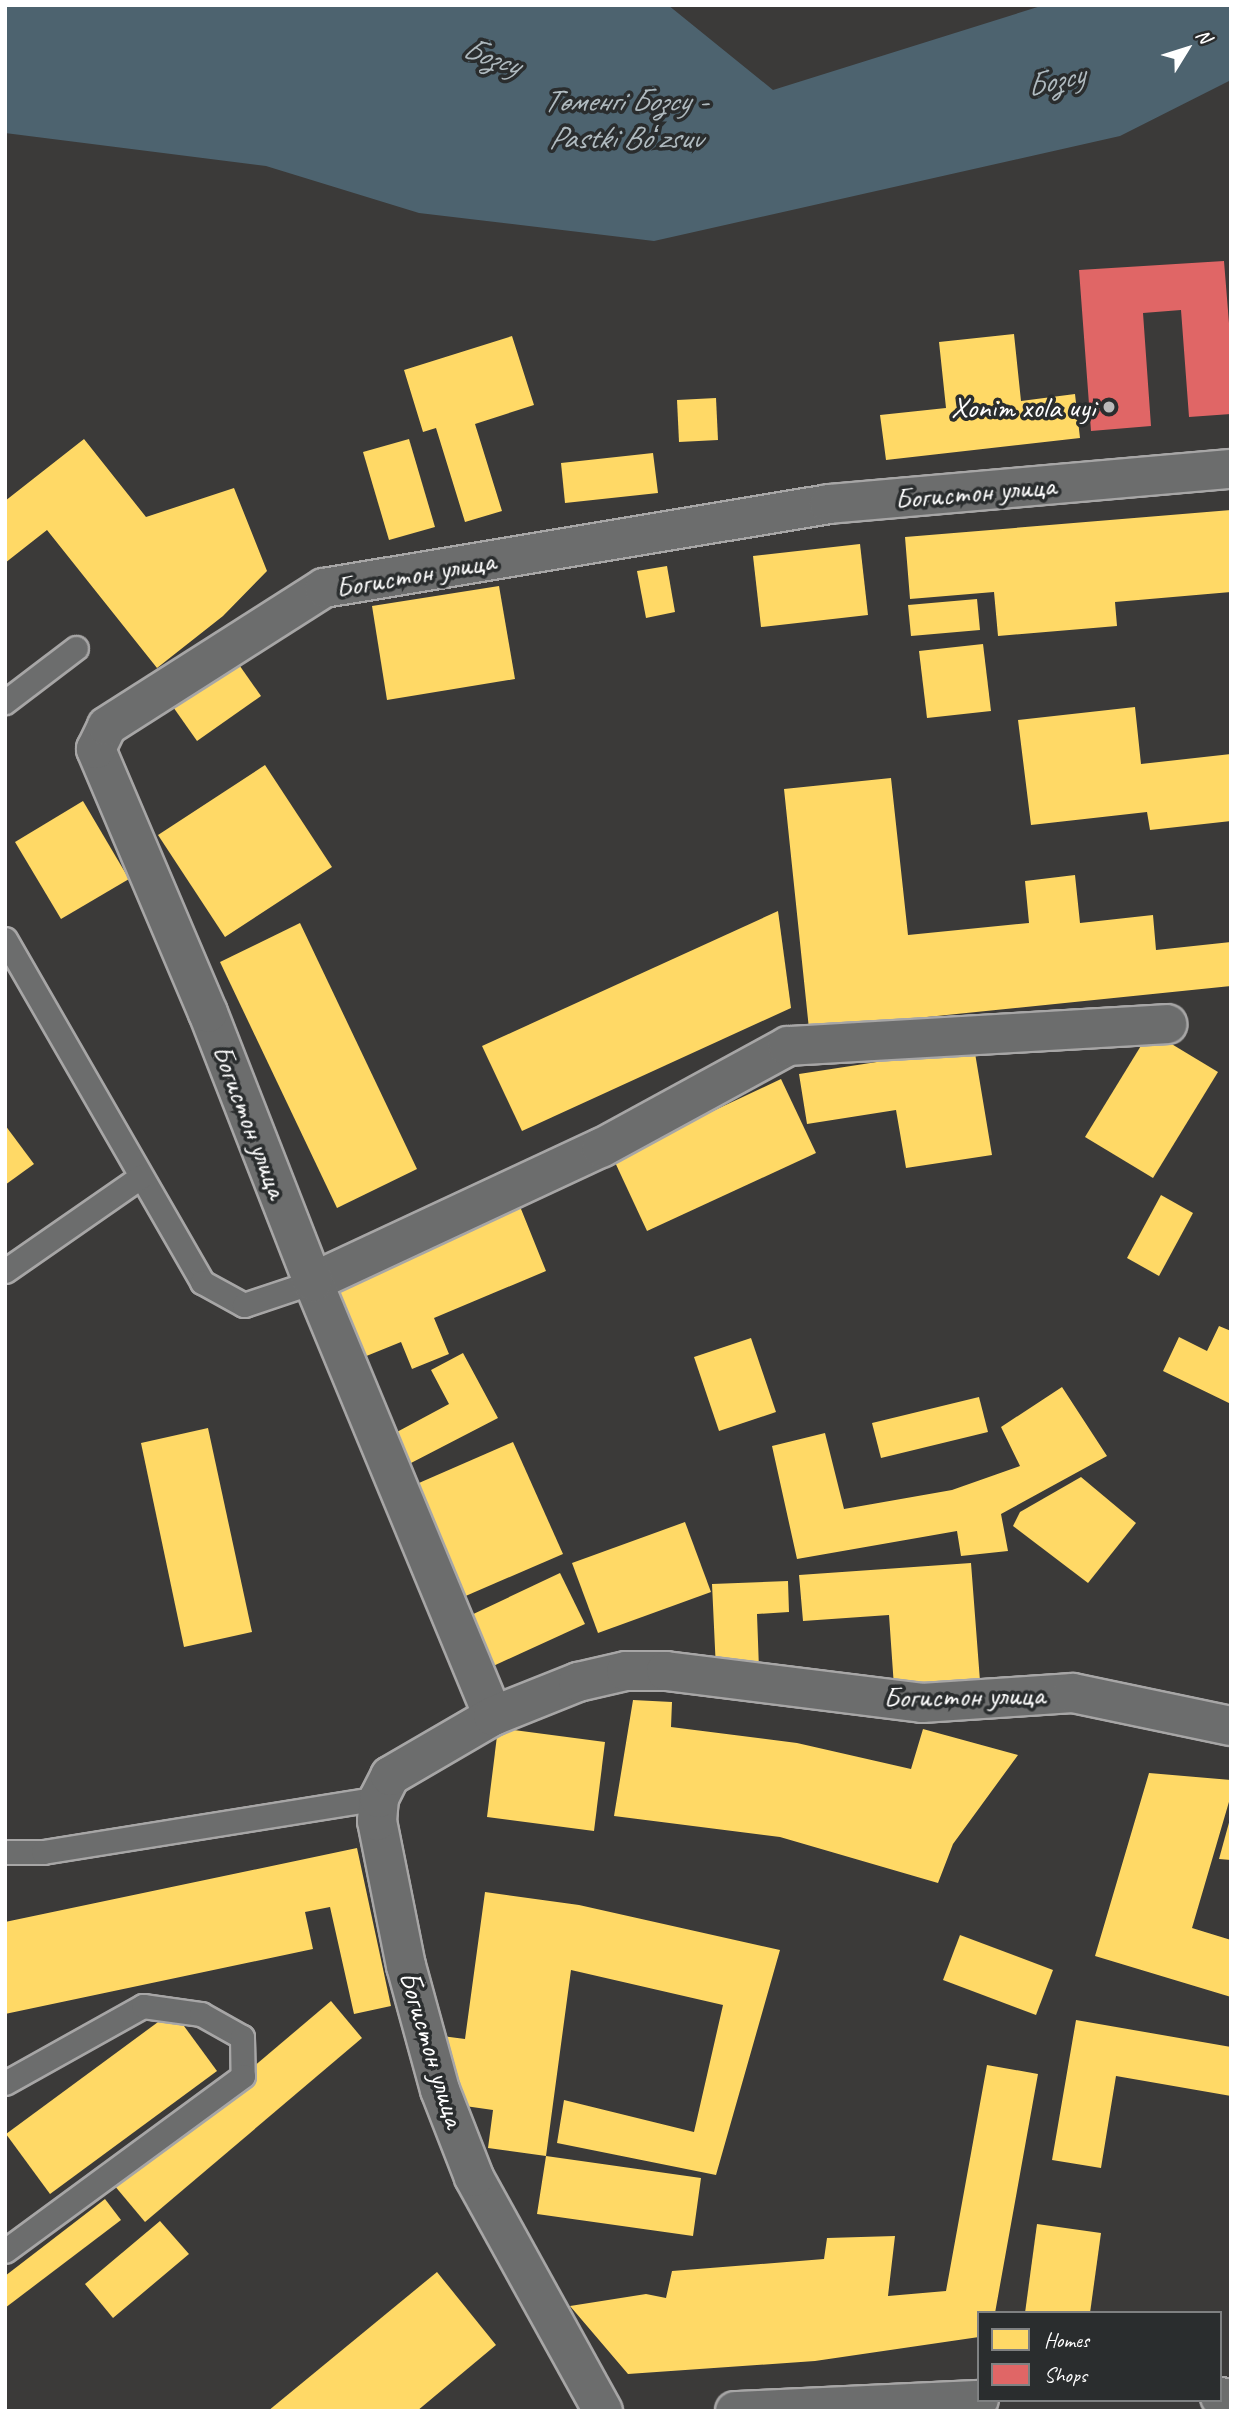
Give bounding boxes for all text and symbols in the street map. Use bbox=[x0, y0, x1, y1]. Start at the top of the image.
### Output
north arrow bbox=[1152, 14, 1222, 84]
text: N bbox=[1190, 24, 1217, 48]
water label: Бозсу bbox=[457, 29, 525, 85]
water label: Бозсу bbox=[1022, 56, 1088, 106]
water label: Төменгі Бозсу - Pastki Boʻzsuv bbox=[543, 83, 707, 158]
place label: Xonim xola uyi bbox=[952, 389, 1095, 425]
marker: Xonim xola uyi bbox=[1101, 399, 1117, 415]
street label: Богистон улица bbox=[892, 467, 1058, 517]
street label: Богистон улица bbox=[332, 542, 498, 606]
street label: Богистон улица bbox=[204, 1039, 296, 1203]
street label: Богистон улица bbox=[882, 1677, 1046, 1715]
street label: Богистон улица bbox=[391, 1966, 473, 2132]
legend bbox=[977, 2311, 1222, 2402]
text: Homes bbox=[1044, 2327, 1089, 2353]
text: Shops bbox=[1044, 2362, 1087, 2388]

